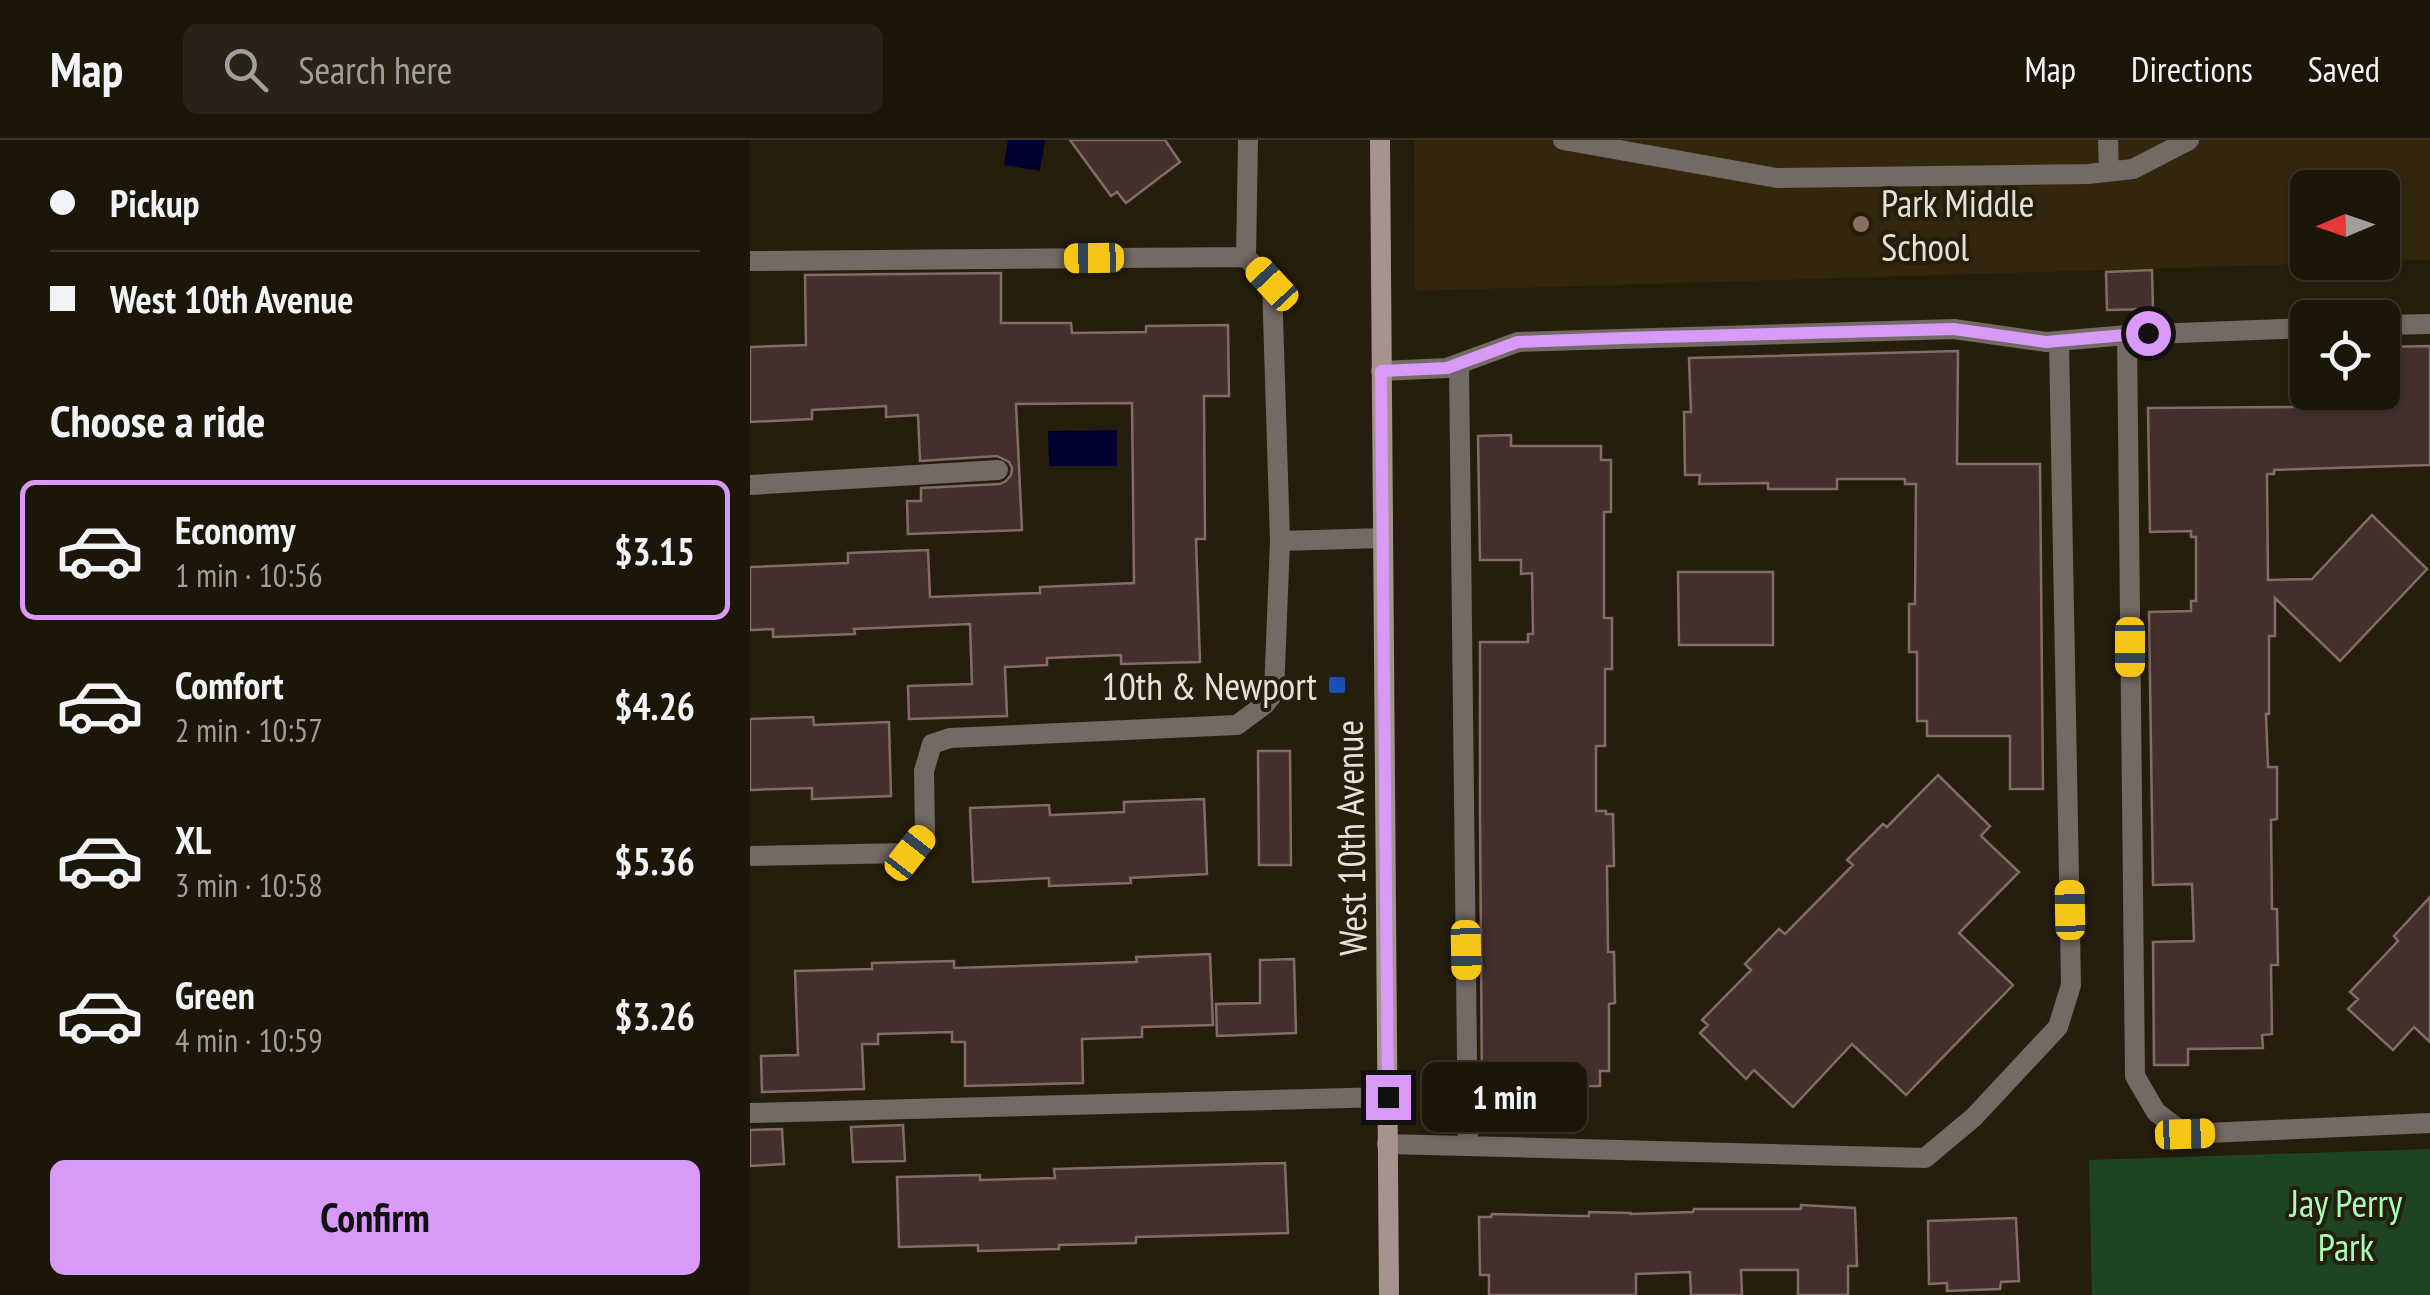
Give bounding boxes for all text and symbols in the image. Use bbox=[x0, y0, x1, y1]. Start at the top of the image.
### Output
search box bbox=[183, 24, 883, 114]
text: Map bbox=[50, 38, 123, 100]
icon: search bbox=[218, 42, 273, 97]
text: Search here bbox=[298, 45, 453, 94]
text: Map bbox=[2025, 46, 2076, 92]
text: Directions bbox=[2131, 46, 2253, 92]
text: Saved bbox=[2308, 46, 2380, 92]
north arrow bbox=[2290, 170, 2400, 280]
map controls bbox=[2290, 170, 2400, 410]
text: Pickup bbox=[110, 178, 200, 227]
place label: Park Middle School bbox=[1881, 178, 2035, 271]
marker: Park Middle School bbox=[1850, 213, 1872, 235]
car bbox=[1064, 242, 1124, 274]
car bbox=[1241, 252, 1303, 316]
text: West 10th Avenue bbox=[110, 274, 354, 323]
button: locate bbox=[2290, 300, 2400, 410]
route start bbox=[2126, 311, 2171, 356]
text: Choose a ride bbox=[50, 391, 265, 449]
icon: car bbox=[55, 505, 145, 595]
text: Economy bbox=[175, 505, 295, 554]
text: $3.15 bbox=[614, 526, 695, 575]
text: 1 min · 10:56 bbox=[175, 554, 323, 596]
car bbox=[2115, 617, 2145, 677]
icon: car bbox=[55, 660, 145, 750]
text: Comfort bbox=[175, 660, 284, 709]
place label: 10th & Newport bbox=[1102, 661, 1318, 710]
marker: 10th & Newport bbox=[1326, 674, 1348, 696]
text: $4.26 bbox=[614, 681, 695, 730]
text: 2 min · 10:57 bbox=[175, 709, 323, 751]
street label: West 10th Avenue bbox=[1323, 720, 1377, 956]
icon: car bbox=[55, 815, 145, 905]
text: XL bbox=[175, 815, 211, 864]
car bbox=[880, 820, 940, 886]
text: $5.36 bbox=[614, 836, 695, 885]
text: 3 min · 10:58 bbox=[175, 864, 323, 906]
car bbox=[2054, 880, 2086, 940]
car bbox=[1450, 920, 1482, 980]
icon: car bbox=[55, 970, 145, 1060]
text: Green bbox=[175, 970, 255, 1019]
text: $3.26 bbox=[614, 991, 695, 1040]
text: 4 min · 10:59 bbox=[175, 1019, 323, 1061]
callout: 1 min bbox=[1423, 1062, 1588, 1132]
route end bbox=[1366, 1075, 1411, 1120]
text: 1 min bbox=[1472, 1076, 1537, 1118]
car bbox=[2154, 1118, 2216, 1150]
button: Confirm bbox=[50, 1160, 700, 1275]
park label: Jay Perry Park bbox=[2289, 1178, 2403, 1271]

